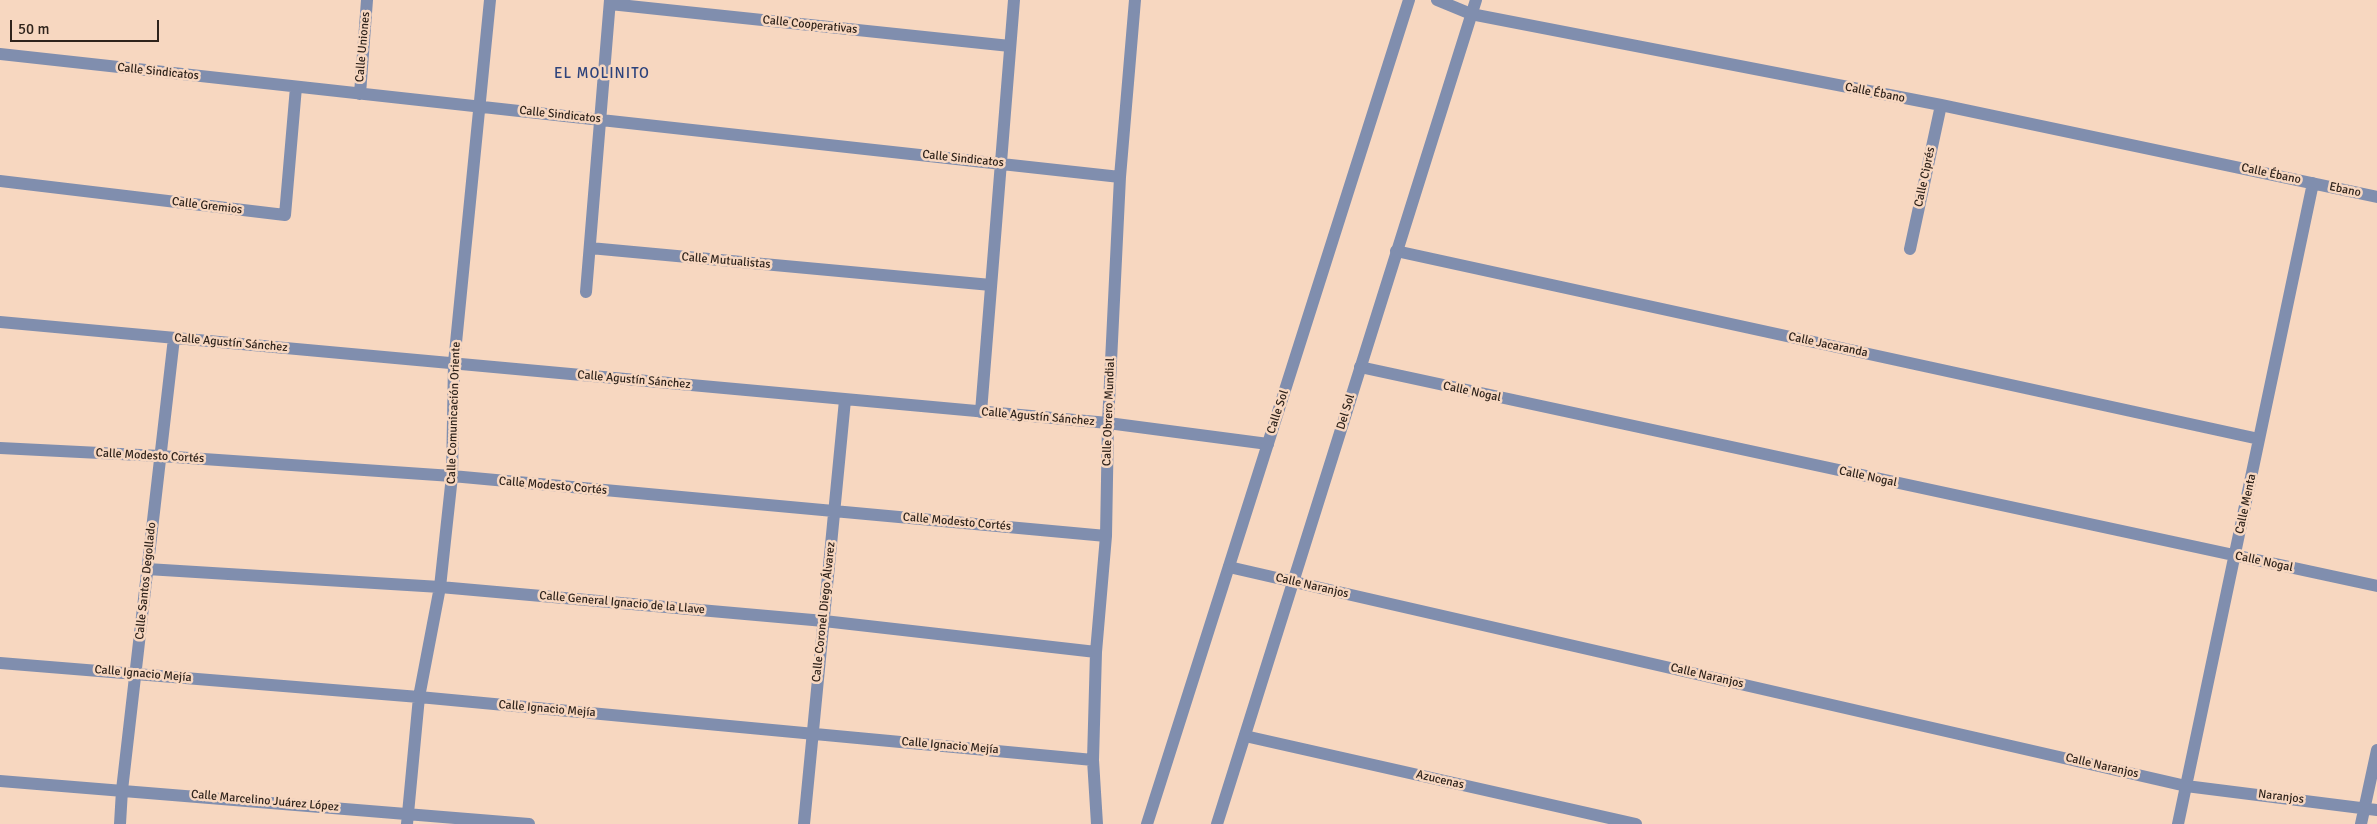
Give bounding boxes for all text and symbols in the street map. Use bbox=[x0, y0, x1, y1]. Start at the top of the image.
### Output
scale bar bbox=[12, 10, 161, 42]
street label: Calle Uniones bbox=[353, 11, 373, 83]
street label: Calle Cooperativas bbox=[762, 13, 858, 37]
text: 50 m bbox=[18, 20, 49, 38]
street label: Calle Sindicatos bbox=[117, 61, 199, 83]
district label: EL MOLINITO bbox=[553, 65, 651, 83]
street label: Calle Ébano bbox=[1844, 80, 1906, 106]
street label: Calle Sindicatos bbox=[519, 104, 601, 126]
street label: Calle Ciprés bbox=[1912, 146, 1938, 208]
street label: Calle Sindicatos bbox=[922, 148, 1004, 170]
street label: Calle Ébano bbox=[2240, 161, 2302, 187]
street label: Ebano bbox=[2328, 180, 2362, 200]
street label: Calle Gremios bbox=[171, 195, 243, 217]
street label: Calle Mutualistas bbox=[681, 250, 771, 272]
street label: Calle Jacaranda bbox=[1787, 330, 1869, 360]
street label: Calle Agustín Sánchez bbox=[174, 331, 288, 355]
street label: Calle Comunicación Oriente bbox=[444, 342, 464, 484]
street label: Calle Obrero Mundial bbox=[1100, 358, 1118, 466]
street label: Calle Agustín Sánchez bbox=[577, 368, 691, 392]
street label: Calle Nogal bbox=[1442, 379, 1502, 405]
street label: Calle Sol bbox=[1264, 388, 1292, 436]
street label: Del Sol bbox=[1334, 393, 1358, 431]
street label: Calle Agustín Sánchez bbox=[981, 405, 1095, 429]
street label: Calle Modesto Cortés bbox=[95, 446, 205, 466]
street label: Calle Nogal bbox=[1838, 464, 1898, 490]
street label: Calle Menta bbox=[2233, 473, 2259, 535]
street label: Calle Modesto Cortés bbox=[498, 474, 608, 498]
street label: Calle Modesto Cortés bbox=[902, 510, 1012, 534]
street label: Calle Santos Degollado bbox=[133, 522, 159, 640]
street label: Calle Coronel Diego Álvarez bbox=[809, 541, 839, 683]
street label: Calle Nogal bbox=[2234, 549, 2294, 575]
street label: Calle Naranjos bbox=[1274, 571, 1350, 601]
street label: Calle General Ignacio de la Llave bbox=[539, 589, 705, 617]
street label: Calle Naranjos bbox=[1669, 661, 1745, 691]
street label: Calle Ignacio Mejía bbox=[94, 663, 192, 685]
street label: Calle Ignacio Mejía bbox=[498, 698, 596, 720]
street label: Calle Ignacio Mejía bbox=[901, 735, 999, 757]
street label: Calle Naranjos bbox=[2064, 751, 2140, 781]
street label: Azucenas bbox=[1415, 768, 1465, 792]
street label: Calle Marcelino Juárez López bbox=[190, 787, 340, 815]
street label: Naranjos bbox=[2257, 787, 2305, 807]

